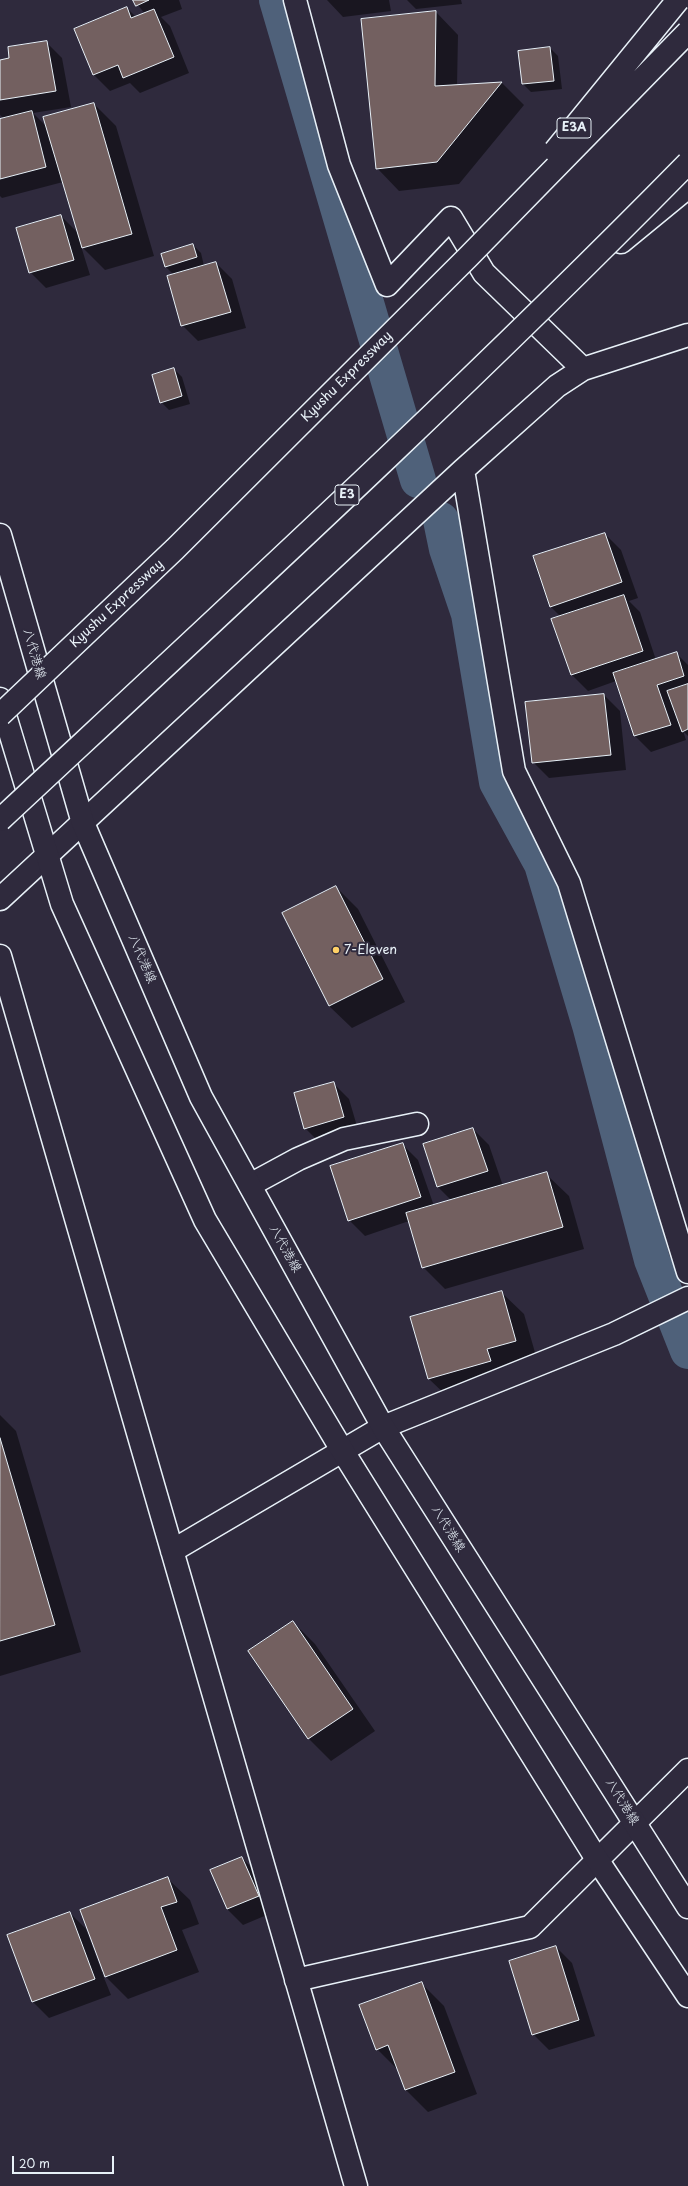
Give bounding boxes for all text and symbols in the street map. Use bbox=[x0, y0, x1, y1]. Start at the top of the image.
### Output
road number: E3A bbox=[557, 118, 591, 138]
street label: Kyushu Expressway bbox=[298, 328, 396, 426]
road number: E3 bbox=[335, 485, 359, 505]
street label: Kyushu Expressway bbox=[67, 557, 167, 651]
street label: 八代港線 bbox=[19, 627, 49, 681]
street label: 八代港線 bbox=[125, 932, 159, 986]
place label: 7-Eleven bbox=[344, 942, 397, 958]
marker: 7-Eleven bbox=[331, 945, 341, 955]
street label: 八代港線 bbox=[266, 1222, 304, 1276]
street label: 八代港線 bbox=[428, 1503, 468, 1555]
street label: 八代港線 bbox=[602, 1776, 642, 1828]
scale bar bbox=[14, 2148, 116, 2174]
text: 20 m bbox=[19, 2154, 50, 2172]

